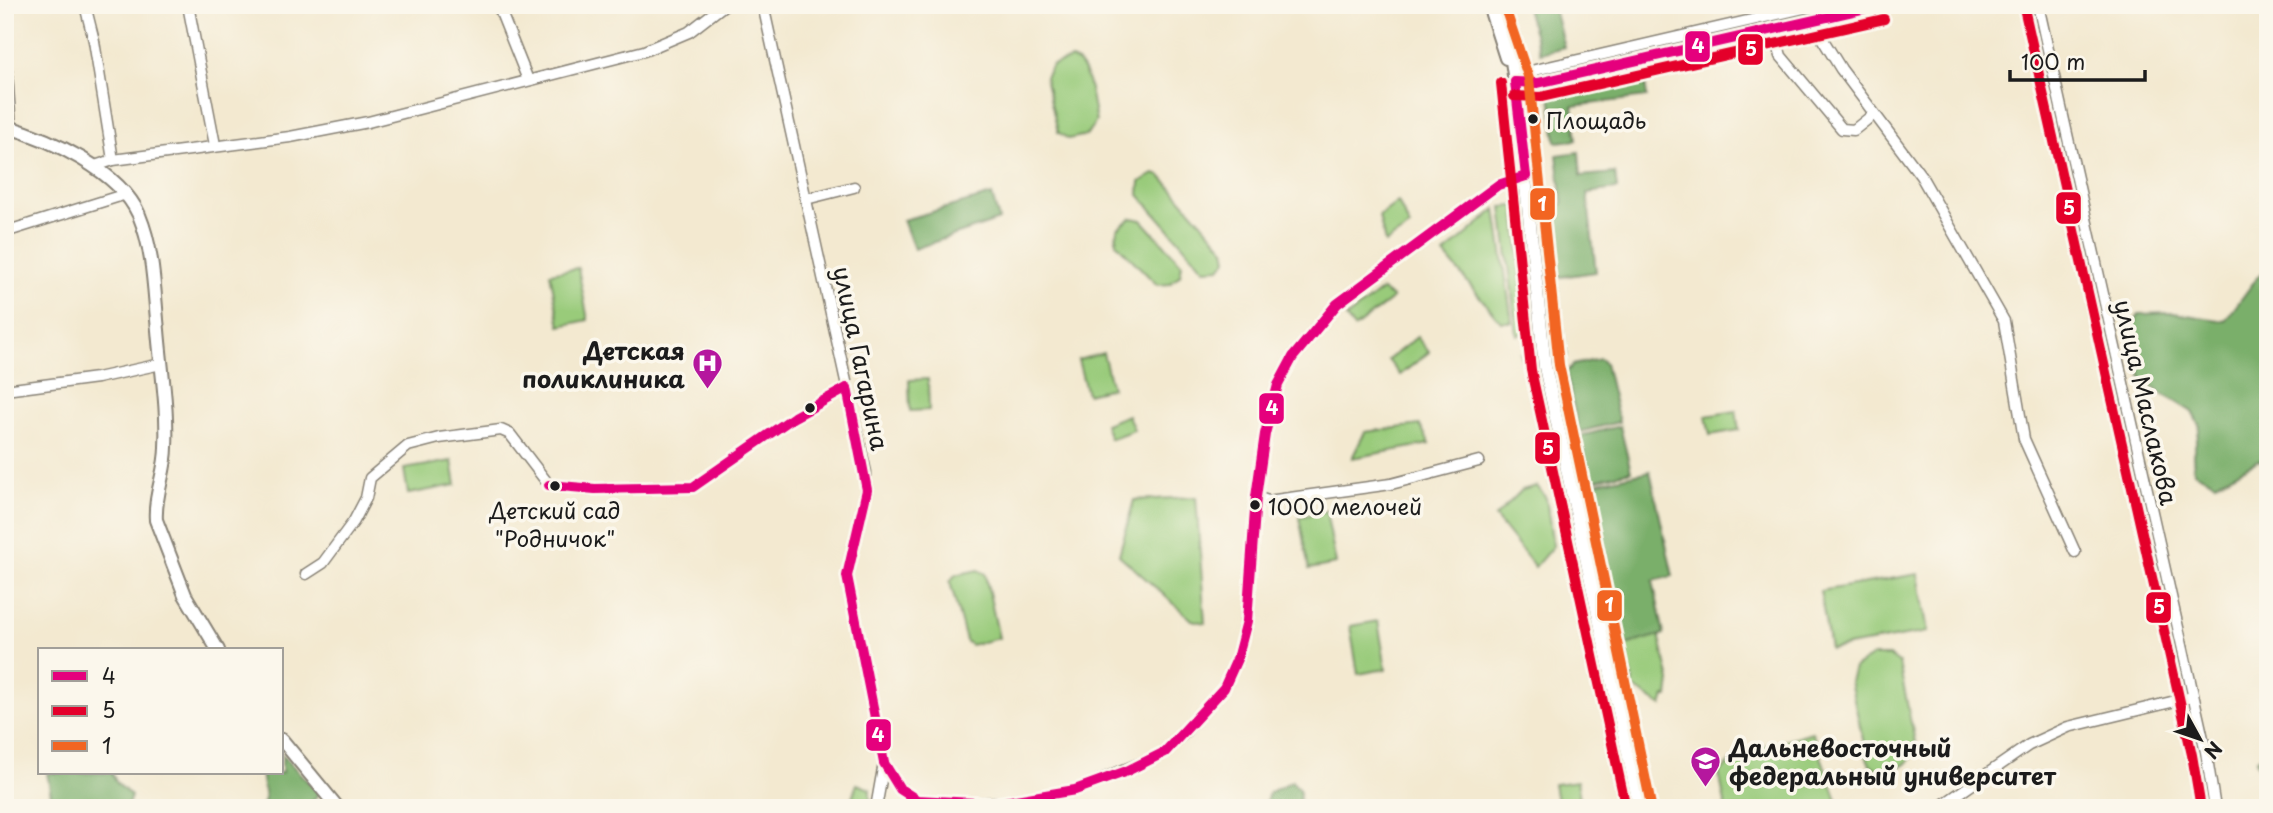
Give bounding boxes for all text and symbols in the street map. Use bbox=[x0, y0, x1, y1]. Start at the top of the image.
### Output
line badge: 4 bbox=[1684, 30, 1711, 63]
text: 4 bbox=[1692, 31, 1705, 59]
line badge: 5 bbox=[1737, 33, 1764, 66]
text: 5 bbox=[1745, 34, 1757, 62]
scale bar bbox=[2010, 38, 2145, 82]
text: 100 m bbox=[2021, 45, 2085, 77]
place label: Площадь bbox=[1546, 103, 1646, 136]
marker: Площадь bbox=[1526, 112, 1540, 126]
line badge: 1 bbox=[1529, 187, 1556, 221]
text: 1 bbox=[1537, 189, 1547, 217]
line badge: 5 bbox=[2055, 191, 2082, 225]
text: 5 bbox=[2063, 193, 2075, 221]
street label: улица Гагарина bbox=[825, 263, 899, 453]
street label: улица Маслакова bbox=[2106, 296, 2188, 508]
place label: Детская поликлиника bbox=[522, 332, 685, 396]
hospital icon: Детская поликлиника bbox=[691, 347, 725, 391]
line badge: 4 bbox=[1258, 392, 1285, 425]
text: 4 bbox=[1266, 393, 1279, 421]
unlabelled marker bbox=[803, 401, 817, 415]
line badge: 5 bbox=[1534, 431, 1561, 465]
text: 5 bbox=[1542, 433, 1554, 461]
marker: Детский сад "Родничок" bbox=[548, 479, 562, 493]
place label: 1000 мелочей bbox=[1268, 489, 1422, 522]
place label: Детский сад "Родничок" bbox=[489, 493, 620, 554]
marker: 1000 мелочей bbox=[1248, 498, 1262, 512]
line badge: 1 bbox=[1596, 589, 1623, 622]
text: 1 bbox=[1604, 590, 1614, 618]
line badge: 5 bbox=[2145, 591, 2172, 624]
text: 5 bbox=[2153, 592, 2165, 620]
legend bbox=[38, 648, 284, 774]
text: 4 bbox=[102, 659, 116, 691]
text: 5 bbox=[102, 693, 116, 725]
north arrow bbox=[2164, 704, 2234, 774]
line badge: 4 bbox=[865, 718, 892, 752]
text: 4 bbox=[872, 720, 885, 748]
text: 1 bbox=[102, 729, 111, 761]
place label: Дальневосточный федеральный университет bbox=[1728, 729, 2057, 793]
text: N bbox=[2198, 736, 2229, 765]
school or university icon: Дальневосточный федеральный университет bbox=[1689, 744, 1723, 788]

